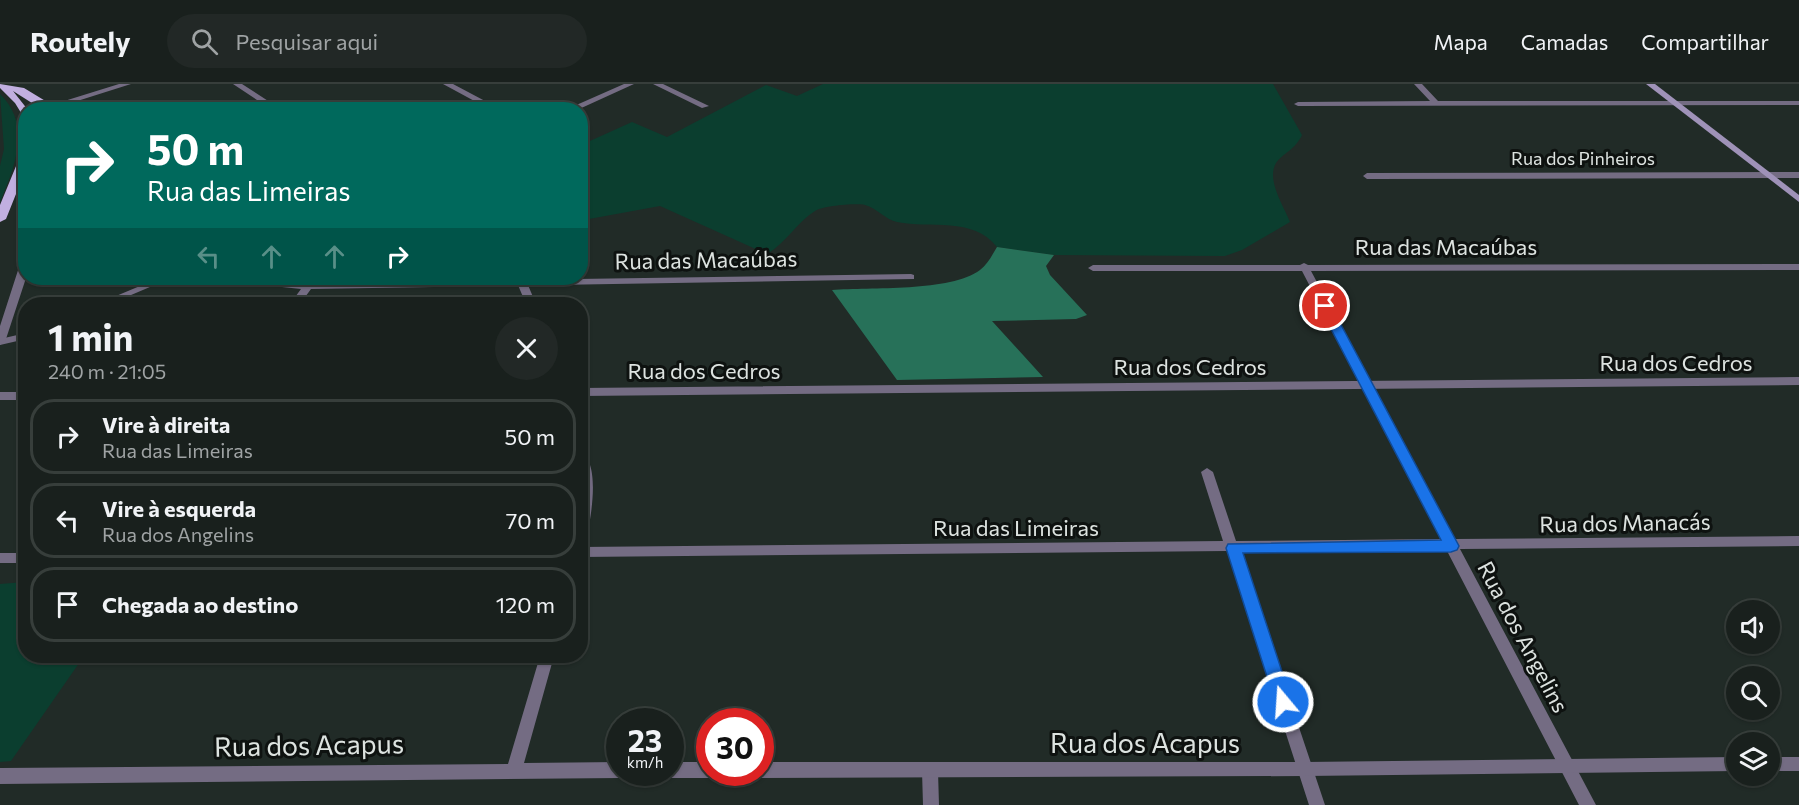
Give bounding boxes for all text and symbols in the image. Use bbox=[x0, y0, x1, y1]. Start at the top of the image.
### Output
search box bbox=[167, 14, 587, 68]
text: Routely bbox=[30, 24, 131, 58]
icon: search bbox=[188, 25, 221, 58]
text: Pesquisar aqui bbox=[236, 28, 378, 55]
text: Mapa bbox=[1434, 29, 1488, 54]
text: Camadas bbox=[1521, 29, 1608, 54]
text: Compartilhar bbox=[1641, 29, 1769, 54]
text: 50 m bbox=[147, 122, 244, 174]
icon: right bbox=[48, 126, 126, 204]
street label: Rua dos Pinheiros bbox=[1511, 147, 1655, 169]
text: Rua das Limeiras bbox=[147, 174, 351, 207]
street label: Rua das Macaúbas bbox=[1355, 233, 1537, 260]
icon: left bbox=[192, 240, 225, 273]
icon: ahead bbox=[255, 240, 288, 273]
icon: ahead bbox=[318, 240, 351, 273]
icon: right bbox=[381, 240, 414, 273]
street label: Rua das Macaúbas bbox=[614, 244, 798, 275]
pin bbox=[1299, 280, 1350, 331]
icon: arrive bbox=[1308, 289, 1341, 322]
text: 1 min bbox=[48, 314, 133, 358]
button: close bbox=[495, 317, 558, 380]
street label: Rua dos Cedros bbox=[1599, 349, 1753, 376]
street label: Rua dos Cedros bbox=[1113, 353, 1267, 380]
street label: Rua dos Cedros bbox=[627, 357, 781, 384]
text: 240 m · 21:05 bbox=[48, 359, 166, 383]
text: Vire à direita bbox=[102, 411, 230, 438]
icon: right bbox=[51, 420, 84, 453]
text: 50 m bbox=[505, 423, 555, 450]
text: Rua das Limeiras bbox=[102, 438, 253, 462]
text: Vire à esquerda bbox=[102, 495, 256, 522]
icon: left bbox=[51, 504, 84, 537]
text: 70 m bbox=[506, 507, 555, 534]
street label: Rua dos Manacás bbox=[1539, 508, 1711, 537]
street label: Rua das Limeiras bbox=[933, 514, 1099, 541]
text: Rua dos Angelins bbox=[102, 522, 254, 546]
street label: Rua dos Angelins bbox=[1472, 557, 1575, 717]
icon: arrive bbox=[51, 588, 84, 621]
text: Chegada ao destino bbox=[102, 591, 298, 618]
text: 120 m bbox=[496, 591, 555, 618]
map controls bbox=[1726, 600, 1780, 786]
button: sound bbox=[1726, 600, 1780, 654]
button: search bbox=[1726, 666, 1780, 720]
position arrow bbox=[1251, 670, 1315, 734]
speed limit sign: 30 bbox=[696, 708, 774, 786]
text: 23 bbox=[628, 721, 662, 758]
street label: Rua dos Acapus bbox=[214, 726, 404, 763]
street label: Rua dos Acapus bbox=[1050, 726, 1240, 759]
button: layers bbox=[1726, 732, 1780, 786]
text: km/h bbox=[627, 753, 663, 771]

